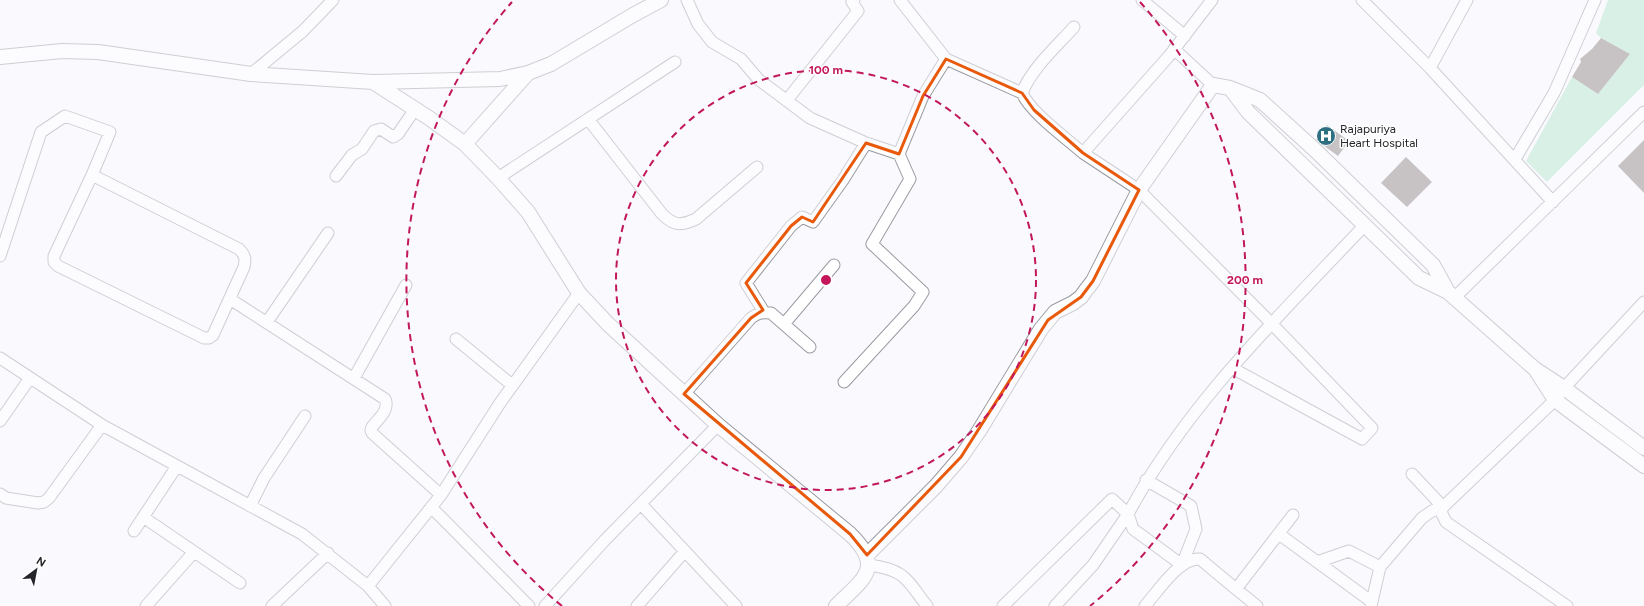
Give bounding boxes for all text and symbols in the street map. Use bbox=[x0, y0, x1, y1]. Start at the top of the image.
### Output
text: 100 m bbox=[809, 63, 843, 77]
place label: Rajapuriya Heart Hospital bbox=[1340, 122, 1418, 150]
hospital icon: Rajapuriya Heart Hospital bbox=[1315, 125, 1337, 147]
centre of rings bbox=[819, 273, 833, 287]
text: 200 m bbox=[1227, 273, 1263, 287]
north arrow bbox=[16, 550, 56, 590]
text: N bbox=[34, 554, 48, 570]

